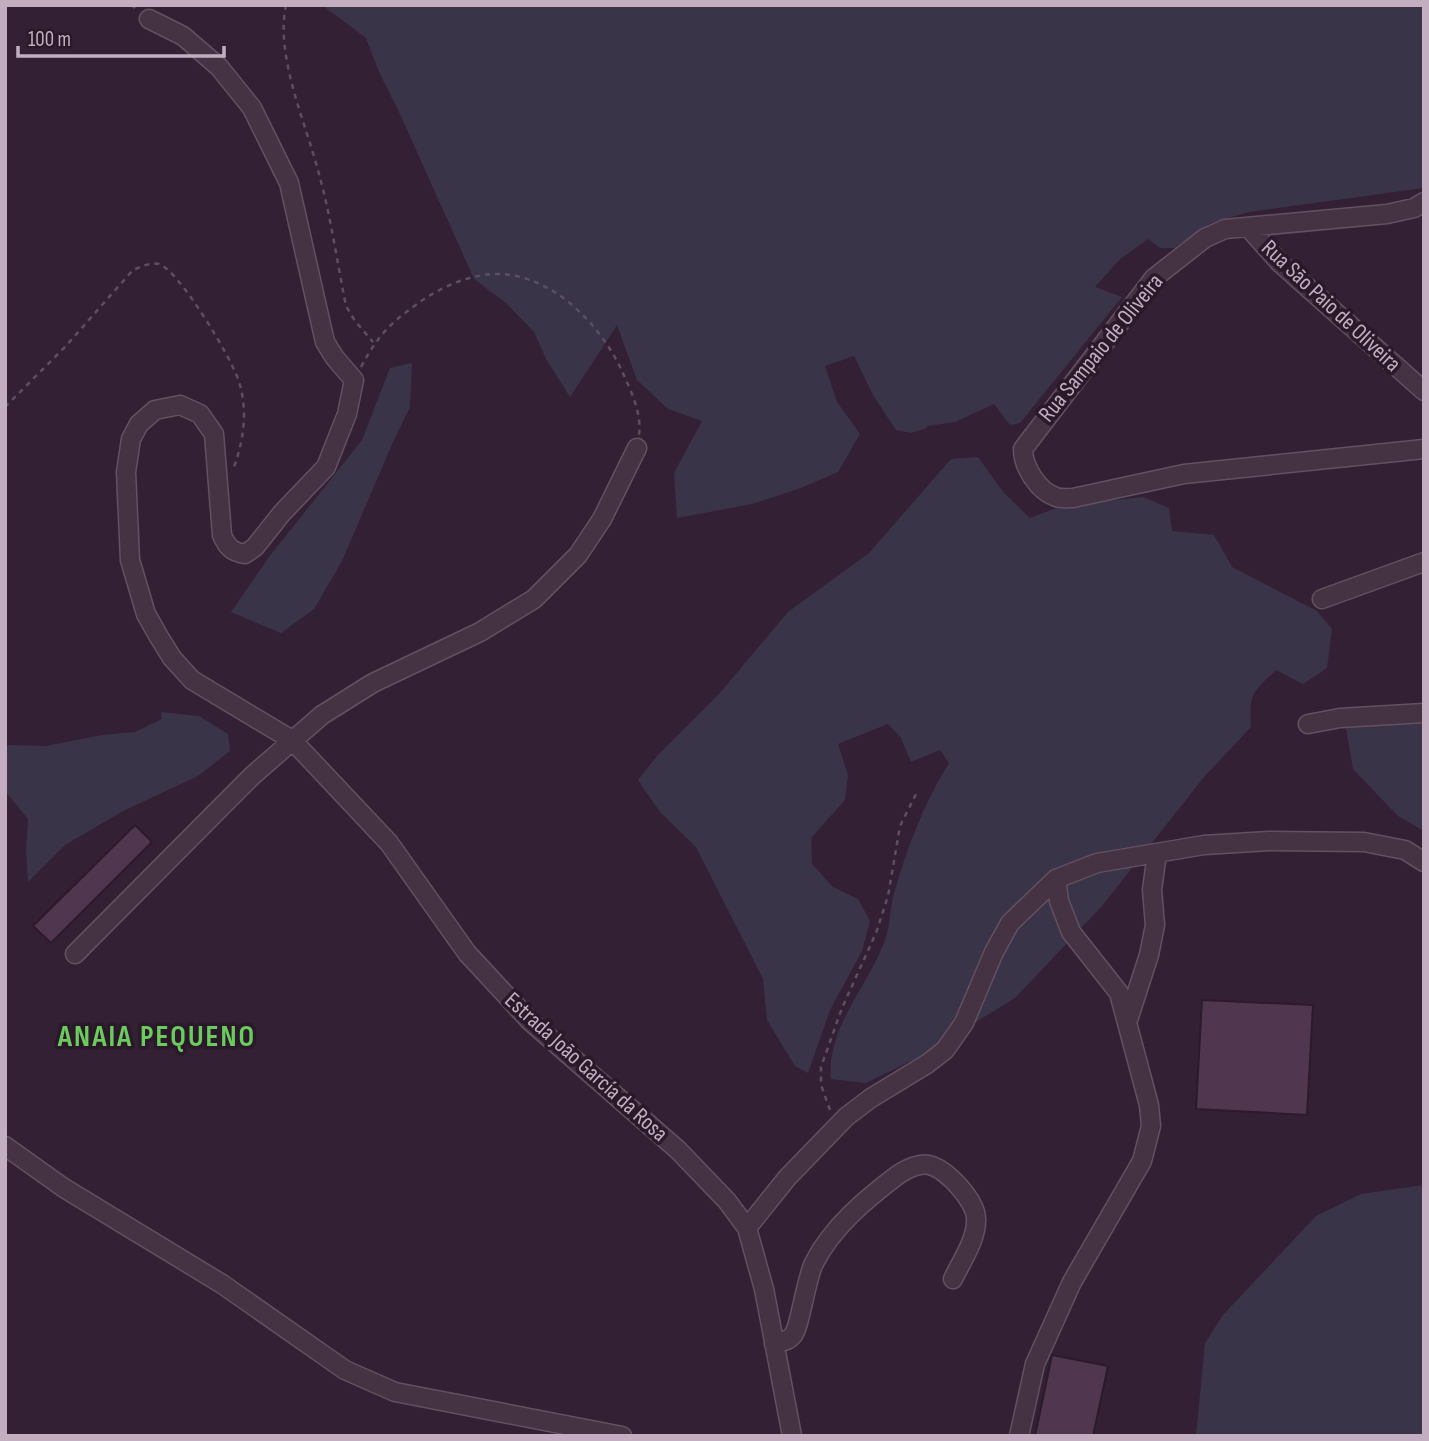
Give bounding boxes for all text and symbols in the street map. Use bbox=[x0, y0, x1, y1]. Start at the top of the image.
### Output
scale bar bbox=[18, 14, 224, 58]
text: 100 m bbox=[28, 27, 71, 52]
street label: Rua São Paio de Oliveira bbox=[1255, 234, 1407, 378]
street label: Rua Sampaio de Oliveira bbox=[1033, 268, 1169, 428]
street label: Estrada João García da Rosa bbox=[499, 986, 673, 1148]
district label: ANAIA PEQUENO bbox=[57, 1019, 256, 1055]

